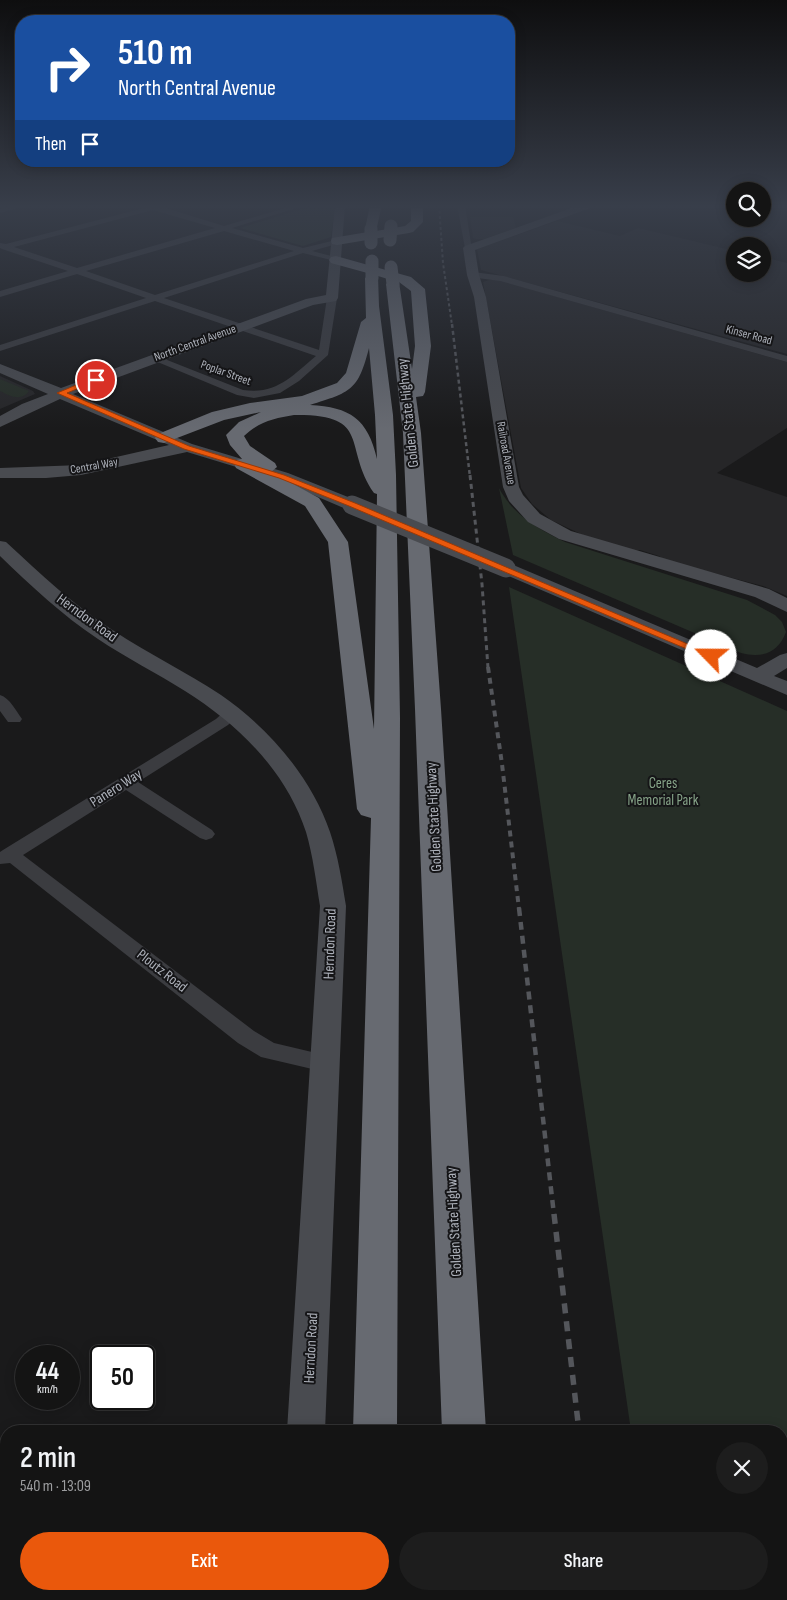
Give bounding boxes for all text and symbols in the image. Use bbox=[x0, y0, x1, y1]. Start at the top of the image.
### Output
text: 510 m bbox=[118, 32, 192, 75]
icon: right bbox=[35, 35, 100, 100]
text: North Central Avenue bbox=[118, 75, 276, 102]
icon: arrive bbox=[76, 130, 104, 158]
text: Then bbox=[35, 133, 66, 156]
map controls bbox=[726, 182, 771, 282]
button: search bbox=[726, 182, 771, 227]
button: layers bbox=[726, 237, 771, 282]
street label: North Central Avenue bbox=[152, 321, 238, 365]
street label: Kinser Road bbox=[724, 322, 774, 348]
street label: Poplar Street bbox=[199, 357, 254, 389]
street label: Golden State Highway bbox=[393, 357, 423, 469]
pin bbox=[75, 359, 117, 401]
icon: arrive bbox=[82, 366, 110, 394]
street label: Railroad Avenue bbox=[493, 420, 519, 486]
street label: Central Way bbox=[69, 454, 119, 478]
street label: Herndon Road bbox=[53, 590, 121, 646]
position arrow bbox=[684, 629, 736, 681]
street label: Golden State Highway bbox=[422, 762, 446, 872]
street label: Panero Way bbox=[86, 765, 146, 811]
park label: Ceres Memorial Park bbox=[628, 774, 699, 810]
street label: Herndon Road bbox=[319, 908, 341, 980]
street label: Ploutz Road bbox=[133, 945, 191, 997]
street label: Golden State Highway bbox=[442, 1167, 466, 1277]
street label: Herndon Road bbox=[300, 1312, 322, 1384]
speed limit sign: 50 bbox=[90, 1345, 155, 1410]
text: 44 bbox=[36, 1356, 59, 1387]
text: km/h bbox=[37, 1382, 58, 1397]
text: 2 min bbox=[20, 1440, 76, 1476]
button: close bbox=[716, 1442, 768, 1494]
text: 540 m · 13:09 bbox=[20, 1477, 91, 1496]
button: Exit bbox=[20, 1532, 389, 1590]
button: Share bbox=[399, 1532, 768, 1590]

